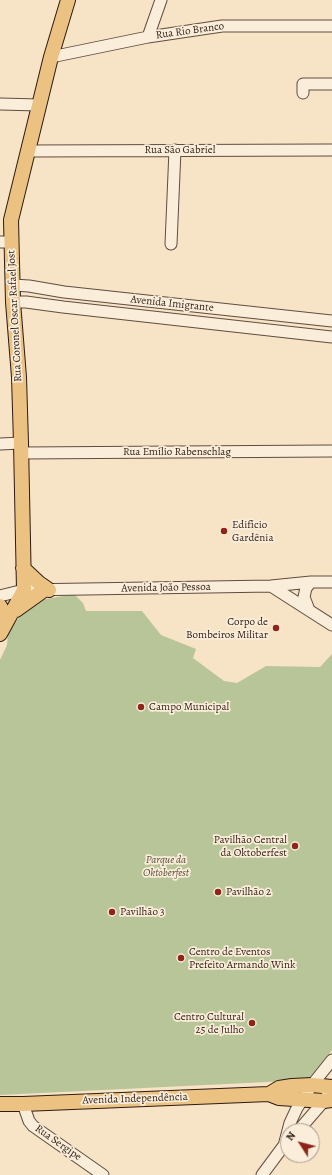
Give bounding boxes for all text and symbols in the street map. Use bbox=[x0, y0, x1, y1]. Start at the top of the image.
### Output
street label: Rua Rio Branco bbox=[155, 20, 225, 42]
street label: Rua São Gabriel bbox=[145, 143, 215, 157]
street label: Rua Coronel Oscar Rafael Jost bbox=[5, 250, 25, 382]
street label: Avenida Imigrante bbox=[130, 293, 214, 315]
street label: Rua Emílio Rabenschlag bbox=[123, 445, 231, 459]
place label: Edifício Gardênia bbox=[232, 518, 274, 544]
marker: Edifício Gardênia bbox=[219, 526, 229, 536]
street label: Avenida João Pessoa bbox=[121, 581, 211, 595]
place label: Corpo de Bombeiros Militar bbox=[186, 615, 268, 641]
marker: Corpo de Bombeiros Militar bbox=[271, 623, 281, 633]
place label: Campo Municipal bbox=[149, 700, 229, 714]
marker: Campo Municipal bbox=[136, 702, 146, 712]
place label: Pavilhão Central da Oktoberfest bbox=[214, 833, 287, 859]
marker: Pavilhão Central da Oktoberfest bbox=[290, 841, 300, 851]
park label: Parque da Oktoberfest bbox=[143, 853, 189, 879]
place label: Pavilhão 2 bbox=[226, 885, 271, 899]
marker: Pavilhão 2 bbox=[213, 887, 223, 897]
place label: Pavilhão 3 bbox=[120, 905, 165, 919]
marker: Pavilhão 3 bbox=[107, 907, 117, 917]
place label: Centro de Eventos Prefeito Armando Wink bbox=[189, 945, 295, 971]
marker: Centro de Eventos Prefeito Armando Wink bbox=[176, 953, 186, 963]
place label: Centro Cultural 25 de Julho bbox=[174, 1010, 244, 1036]
marker: Centro Cultural 25 de Julho bbox=[247, 1018, 257, 1028]
street label: Avenida Independência bbox=[82, 1091, 188, 1107]
street label: Rua Sergipe bbox=[32, 1122, 84, 1164]
north arrow bbox=[280, 1123, 320, 1163]
text: N bbox=[282, 1129, 299, 1144]

